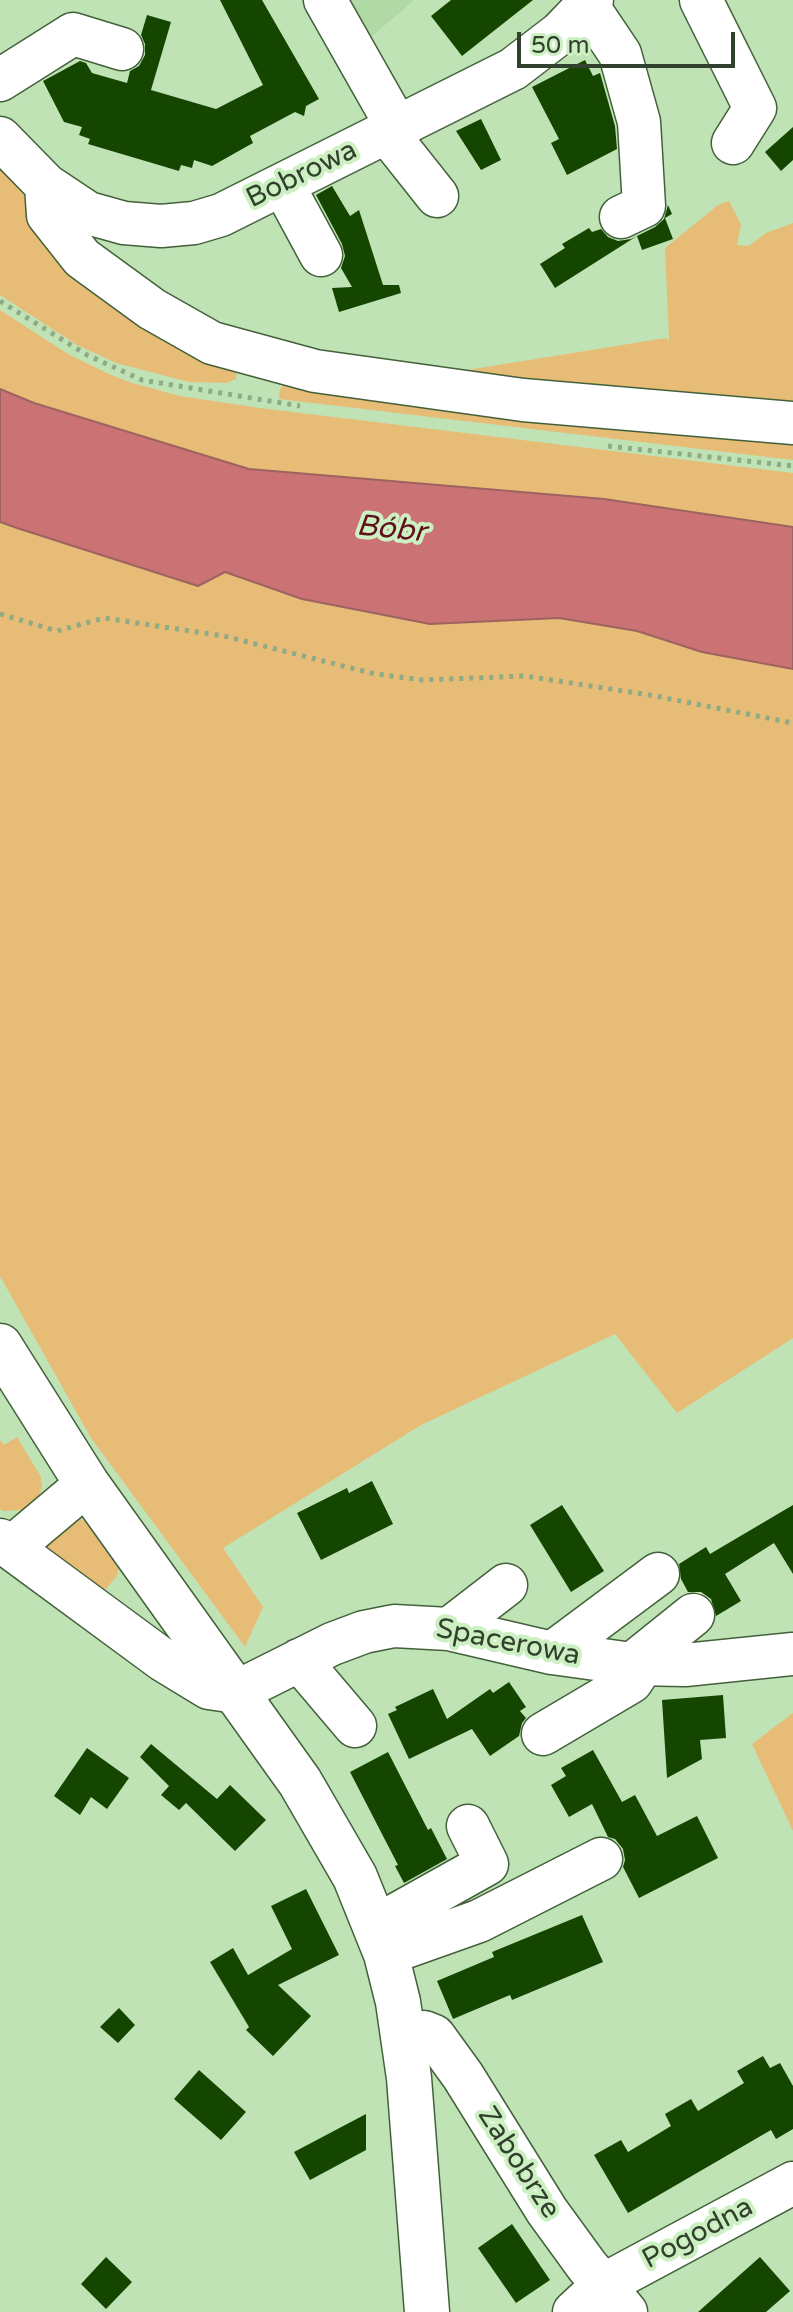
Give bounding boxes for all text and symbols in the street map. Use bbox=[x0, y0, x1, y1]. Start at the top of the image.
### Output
scale bar bbox=[521, 16, 739, 66]
text: 50 m bbox=[531, 31, 589, 60]
street label: Bobrowa bbox=[241, 134, 363, 216]
water label: Bóbr bbox=[355, 508, 427, 552]
street label: Spacerowa bbox=[433, 1613, 583, 1673]
street label: Zabobrze bbox=[469, 2101, 567, 2225]
street label: Pogodna bbox=[637, 2191, 759, 2277]

